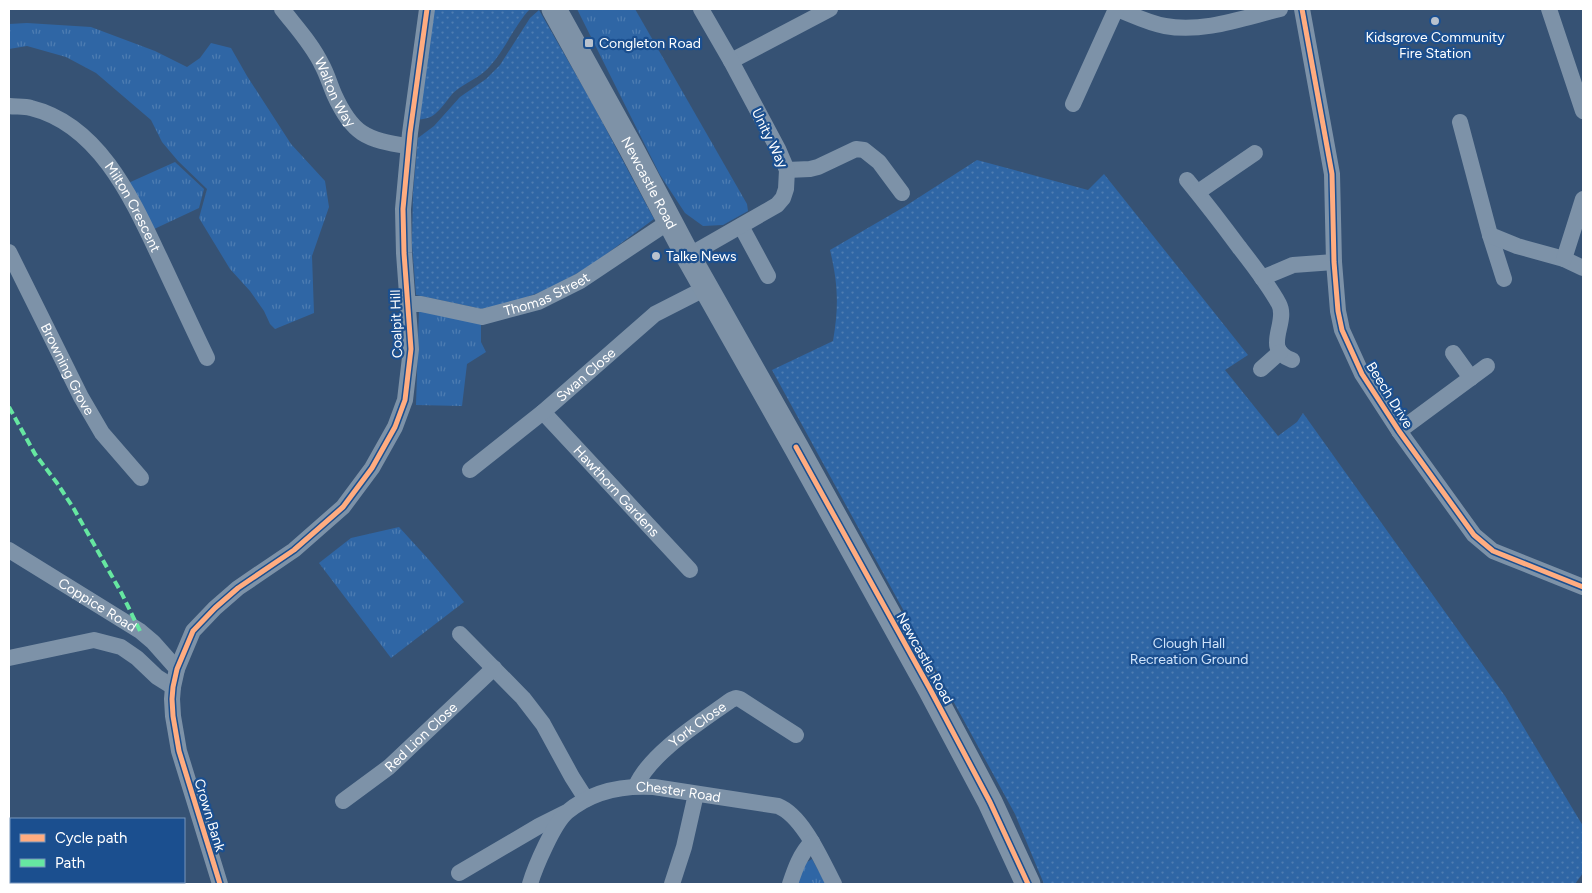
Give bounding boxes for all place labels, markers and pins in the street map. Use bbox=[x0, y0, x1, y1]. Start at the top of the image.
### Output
marker: Kidsgrove Community Fire Station bbox=[1429, 15, 1441, 27]
place label: Kidsgrove Community Fire Station bbox=[1365, 29, 1505, 62]
place label: Congleton Road bbox=[599, 35, 701, 52]
marker: Congleton Road bbox=[583, 37, 595, 49]
place label: Talke News bbox=[666, 248, 737, 265]
marker: Talke News bbox=[650, 250, 662, 262]

